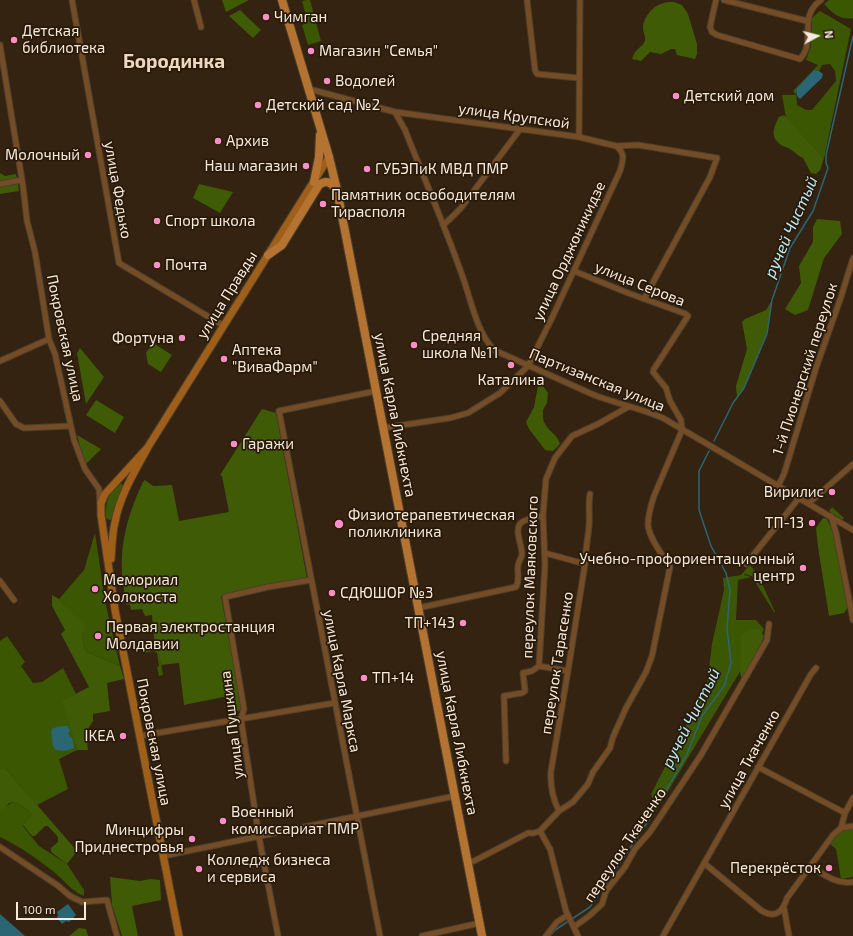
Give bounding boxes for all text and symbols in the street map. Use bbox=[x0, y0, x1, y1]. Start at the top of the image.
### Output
place label: Чимган bbox=[274, 8, 327, 26]
marker: Чимган bbox=[261, 12, 271, 22]
north arrow bbox=[797, 16, 837, 56]
place label: Детская библиотека bbox=[22, 22, 105, 57]
text: N bbox=[822, 30, 836, 39]
marker: Детская библиотека bbox=[9, 35, 19, 45]
place label: Магазин "Семья" bbox=[319, 42, 438, 60]
marker: Магазин "Семья" bbox=[306, 46, 316, 56]
district label: Бородинка bbox=[123, 51, 225, 73]
place label: Водолей bbox=[335, 72, 395, 90]
marker: Водолей bbox=[322, 76, 332, 86]
place label: Детский дом bbox=[684, 87, 774, 105]
marker: Детский дом bbox=[671, 91, 681, 101]
place label: Детский сад №2 bbox=[266, 96, 380, 114]
street label: улица Крупской bbox=[457, 99, 571, 133]
marker: Детский сад №2 bbox=[253, 100, 263, 110]
place label: Архив bbox=[226, 132, 269, 150]
marker: Архив bbox=[213, 136, 223, 146]
street label: улица Федько bbox=[101, 140, 135, 240]
place label: Молочный bbox=[5, 146, 80, 164]
marker: Молочный bbox=[83, 150, 93, 160]
place label: Наш магазин bbox=[205, 157, 298, 175]
place label: ГУБЭПиК МВД ПМР bbox=[375, 160, 508, 178]
marker: Наш магазин bbox=[301, 161, 311, 171]
marker: ГУБЭПиК МВД ПМР bbox=[362, 164, 372, 174]
water label: ручей Чистый bbox=[760, 173, 822, 281]
street label: улица Орджоникидзе bbox=[529, 178, 609, 324]
place label: Памятник освободителям Тирасполя bbox=[331, 186, 515, 221]
marker: Памятник освободителям Тирасполя bbox=[318, 199, 328, 209]
place label: Спорт школа bbox=[165, 212, 255, 230]
marker: Спорт школа bbox=[152, 216, 162, 226]
street label: улица Правды bbox=[193, 248, 261, 342]
place label: Почта bbox=[165, 256, 207, 274]
street label: улица Серова bbox=[592, 258, 688, 310]
marker: Почта bbox=[152, 260, 162, 270]
street label: Покровская улица bbox=[43, 273, 87, 403]
street label: 1-й Пионерский переулок bbox=[769, 281, 841, 457]
place label: Средняя школа №11 bbox=[422, 327, 499, 362]
place label: Фортуна bbox=[112, 329, 174, 347]
street label: улица Карла Либкнехта bbox=[370, 331, 420, 499]
marker: Фортуна bbox=[177, 333, 187, 343]
marker: Средняя школа №11 bbox=[409, 340, 419, 350]
place label: Аптека "ВиваФарм" bbox=[232, 341, 318, 376]
street label: Партизанская улица bbox=[527, 345, 667, 415]
marker: Аптека "ВиваФарм" bbox=[219, 354, 229, 364]
marker: Каталина bbox=[506, 360, 516, 370]
place label: Каталина bbox=[477, 371, 545, 389]
place label: Гаражи bbox=[242, 435, 294, 453]
marker: Гаражи bbox=[229, 439, 239, 449]
place label: Вирилис bbox=[764, 483, 824, 501]
marker: Вирилис bbox=[827, 487, 837, 497]
street label: переулок Маяковского bbox=[518, 495, 542, 659]
place label: Физиотерапевтическая поликлиника bbox=[348, 506, 515, 541]
place label: ТП-13 bbox=[765, 514, 804, 532]
marker: Физиотерапевтическая поликлиника bbox=[333, 518, 345, 530]
marker: ТП-13 bbox=[807, 518, 817, 528]
place label: Учебно-профориентационный центр bbox=[579, 550, 795, 585]
marker: Учебно-профориентационный центр bbox=[798, 563, 808, 573]
place label: Мемориал Холокоста bbox=[103, 571, 178, 606]
marker: Мемориал Холокоста bbox=[90, 584, 100, 594]
place label: СДЮШОР №3 bbox=[340, 584, 433, 602]
marker: СДЮШОР №3 bbox=[327, 588, 337, 598]
street label: переулок Тарасенко bbox=[537, 590, 577, 736]
street label: улица Карла Маркса bbox=[319, 608, 365, 754]
place label: ТП+143 bbox=[404, 614, 455, 632]
place label: Первая электростанция Молдавии bbox=[106, 618, 275, 653]
marker: ТП+143 bbox=[458, 618, 468, 628]
marker: Первая электростанция Молдавии bbox=[93, 631, 103, 641]
street label: улица Карла Либкнехта bbox=[432, 649, 482, 817]
water label: ручей Чистый bbox=[658, 665, 724, 771]
place label: ТП+14 bbox=[372, 669, 414, 687]
street label: улица Пушкина bbox=[216, 670, 248, 780]
marker: ТП+14 bbox=[359, 673, 369, 683]
street label: Покровская улица bbox=[133, 677, 175, 807]
street label: улица Ткаченко bbox=[714, 706, 784, 812]
place label: IKEA bbox=[85, 727, 115, 745]
marker: IKEA bbox=[118, 731, 128, 741]
street label: переулок Ткаченко bbox=[580, 784, 670, 906]
place label: Военный комиссариат ПМР bbox=[231, 803, 359, 838]
marker: Военный комиссариат ПМР bbox=[218, 816, 228, 826]
place label: Минцифры Приднестровья bbox=[75, 821, 184, 856]
marker: Минцифры Приднестровья bbox=[187, 834, 197, 844]
place label: Колледж бизнеса и сервиса bbox=[207, 851, 331, 886]
place label: Перекрёсток bbox=[730, 859, 821, 877]
marker: Перекрёсток bbox=[824, 863, 834, 873]
marker: Колледж бизнеса и сервиса bbox=[194, 864, 204, 874]
scale bar bbox=[18, 894, 88, 920]
text: 100 m bbox=[23, 902, 55, 916]

